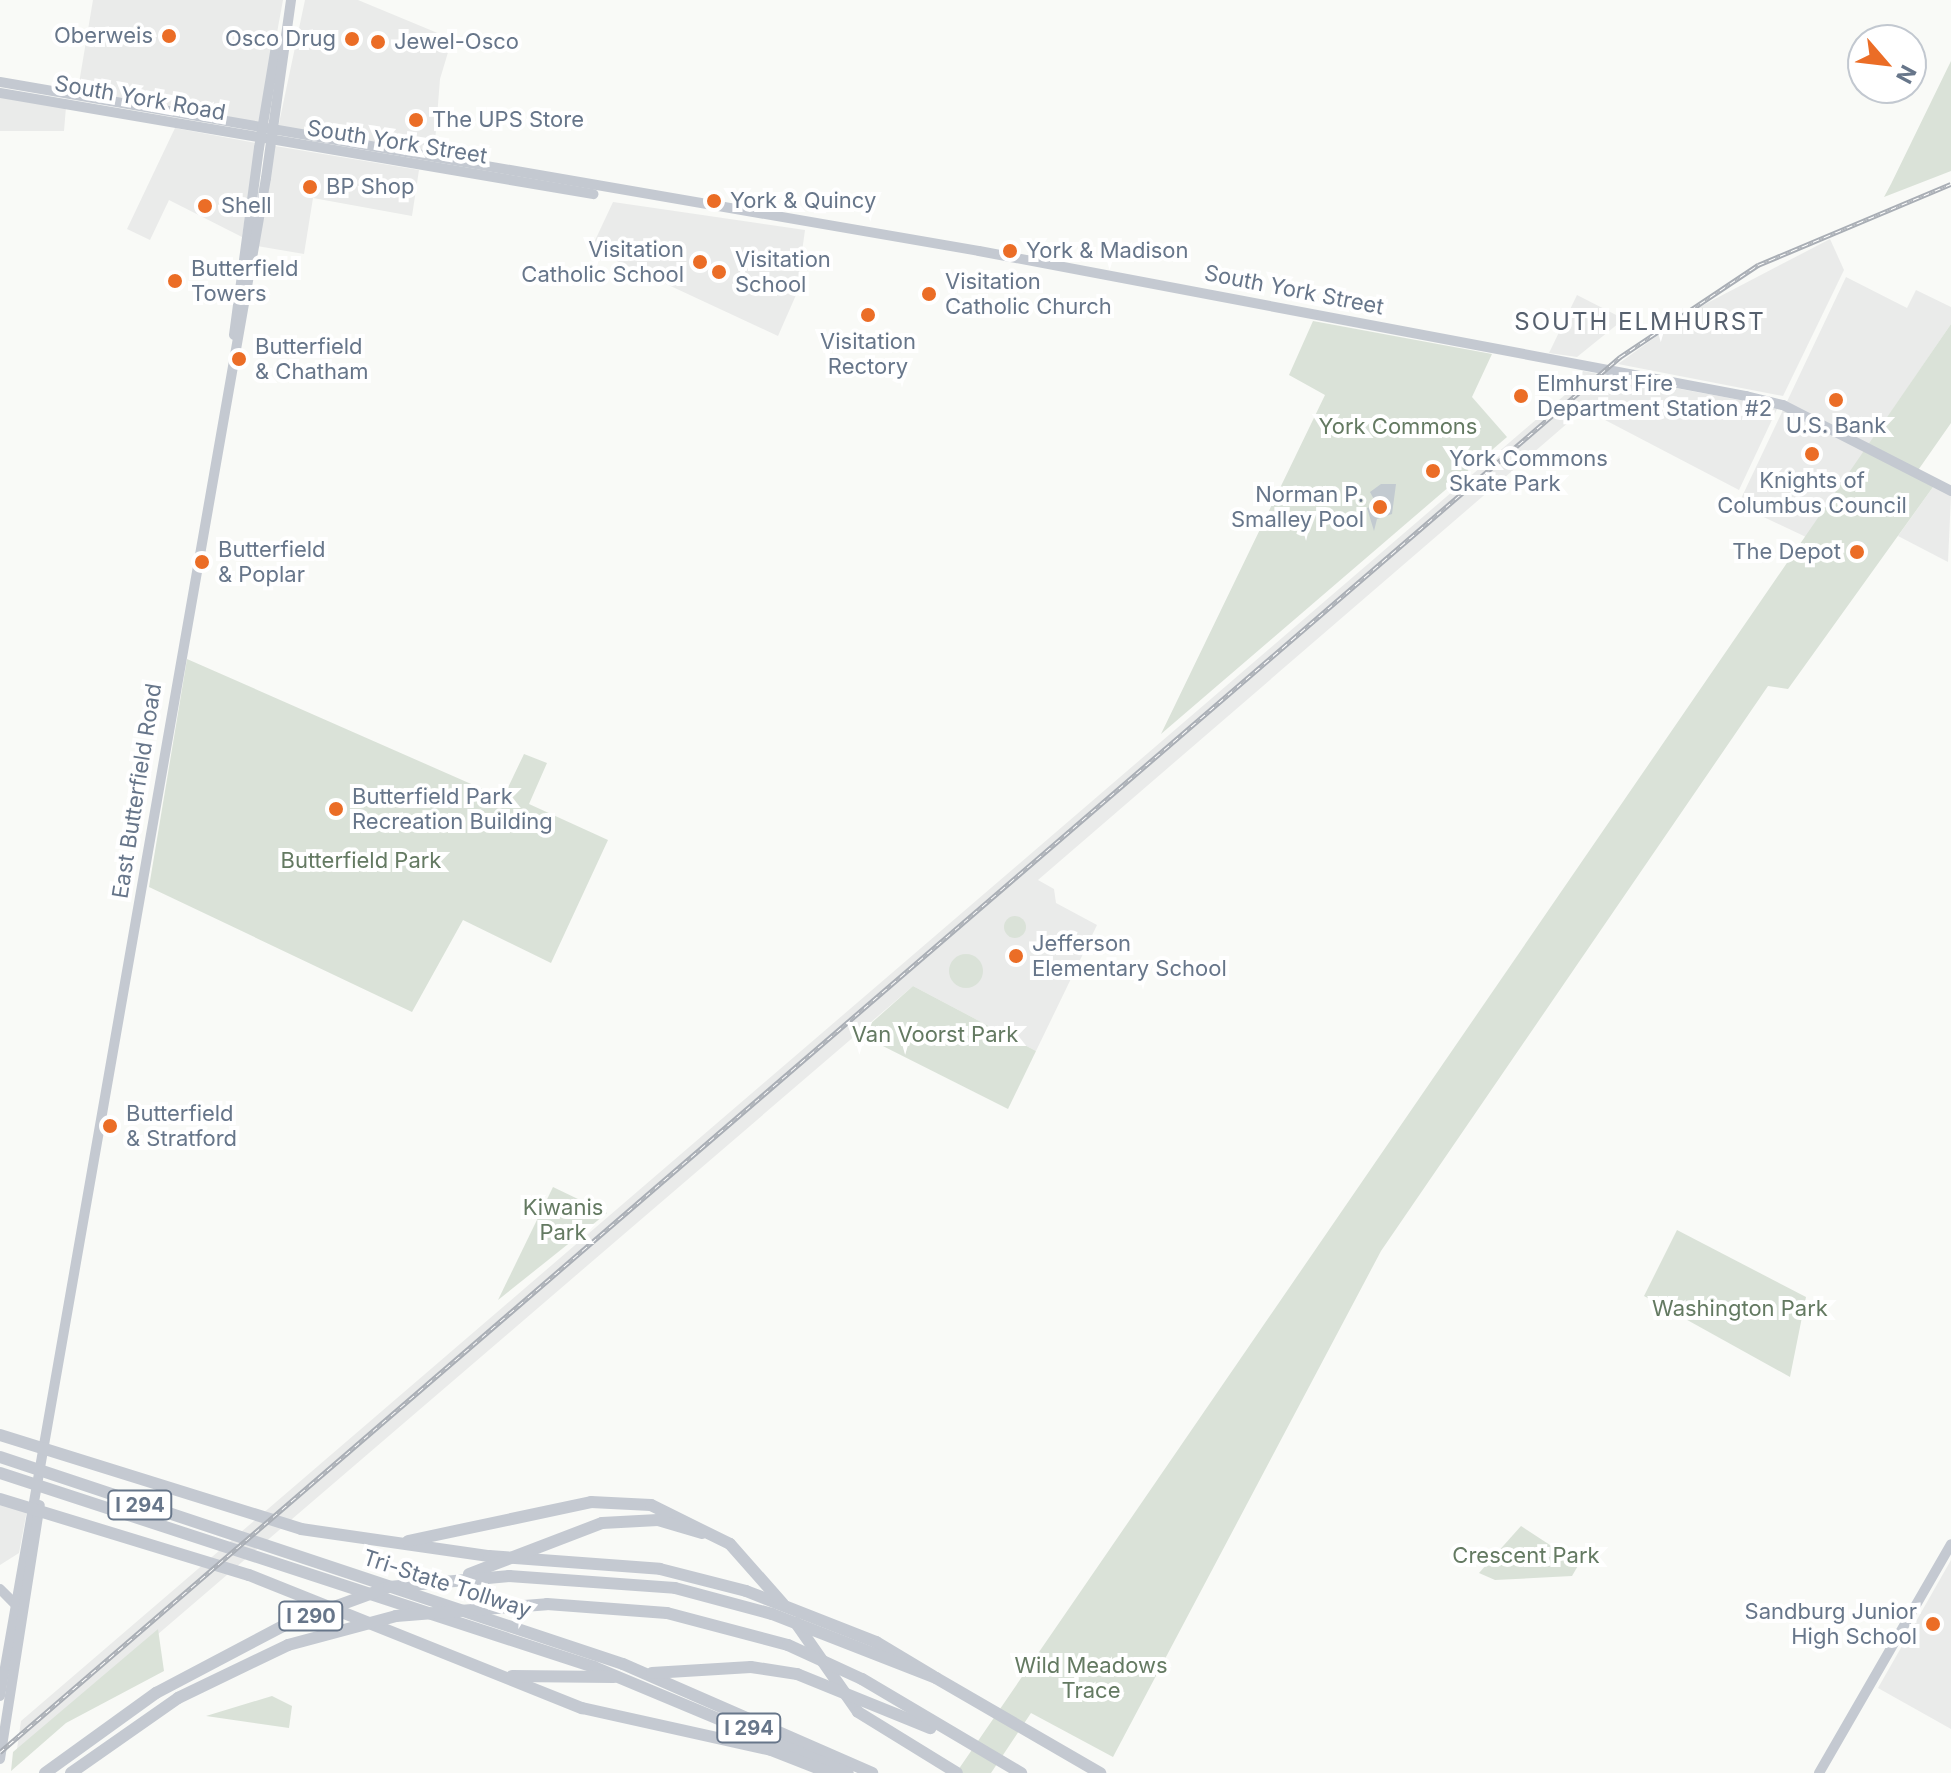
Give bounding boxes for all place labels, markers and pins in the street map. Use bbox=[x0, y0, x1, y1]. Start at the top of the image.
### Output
place label: Oberweis bbox=[54, 23, 153, 49]
place label: Osco Drug bbox=[225, 26, 336, 52]
marker: Oberweis bbox=[160, 27, 178, 45]
place label: Jewel-Osco bbox=[394, 29, 519, 55]
marker: Osco Drug bbox=[343, 30, 361, 48]
marker: Jewel-Osco bbox=[369, 33, 387, 51]
place label: The UPS Store bbox=[432, 107, 584, 133]
marker: The UPS Store bbox=[407, 111, 425, 129]
place label: BP Shop bbox=[326, 174, 414, 200]
marker: BP Shop bbox=[301, 178, 319, 196]
place label: York & Quincy bbox=[730, 188, 876, 214]
marker: York & Quincy bbox=[705, 192, 723, 210]
place label: Shell bbox=[221, 193, 272, 219]
marker: Shell bbox=[196, 197, 214, 215]
place label: Visitation Catholic School bbox=[521, 236, 684, 288]
place label: York & Madison bbox=[1026, 238, 1189, 264]
marker: York & Madison bbox=[1001, 242, 1019, 260]
place label: Visitation School bbox=[735, 246, 831, 298]
marker: Visitation Catholic School bbox=[691, 253, 709, 271]
place label: Butterfield Towers bbox=[191, 255, 299, 306]
marker: Visitation School bbox=[710, 263, 728, 281]
place label: Visitation Catholic Church bbox=[945, 268, 1112, 320]
marker: Butterfield Towers bbox=[166, 272, 184, 290]
marker: Visitation Catholic Church bbox=[920, 285, 938, 303]
marker: Visitation Rectory bbox=[859, 306, 877, 324]
place label: Visitation Rectory bbox=[820, 328, 916, 380]
place label: Butterfield & Chatham bbox=[255, 333, 369, 384]
marker: Butterfield & Chatham bbox=[230, 350, 248, 368]
place label: Elmhurst Fire Department Station #2 bbox=[1537, 370, 1772, 422]
marker: Elmhurst Fire Department Station #2 bbox=[1512, 387, 1530, 405]
marker: U.S. Bank bbox=[1827, 391, 1845, 409]
place label: U.S. Bank bbox=[1786, 413, 1886, 439]
place label: York Commons Skate Park bbox=[1449, 445, 1608, 496]
marker: Knights of Columbus Council bbox=[1803, 445, 1821, 463]
marker: York Commons Skate Park bbox=[1424, 462, 1442, 480]
place label: Knights of Columbus Council bbox=[1717, 467, 1907, 518]
place label: Norman P. Smalley Pool bbox=[1231, 481, 1364, 532]
marker: Norman P. Smalley Pool bbox=[1371, 498, 1389, 516]
place label: Butterfield & Poplar bbox=[218, 536, 326, 588]
place label: The Depot bbox=[1732, 539, 1841, 565]
marker: The Depot bbox=[1848, 543, 1866, 561]
marker: Butterfield & Poplar bbox=[193, 553, 211, 571]
place label: Butterfield Park Recreation Building bbox=[352, 783, 553, 834]
marker: Butterfield Park Recreation Building bbox=[327, 800, 345, 818]
place label: Jefferson Elementary School bbox=[1032, 930, 1227, 982]
marker: Jefferson Elementary School bbox=[1007, 947, 1025, 965]
place label: Butterfield & Stratford bbox=[126, 1100, 237, 1152]
marker: Butterfield & Stratford bbox=[101, 1117, 119, 1135]
place label: Sandburg Junior High School bbox=[1745, 1598, 1917, 1650]
marker: Sandburg Junior High School bbox=[1924, 1615, 1942, 1633]

